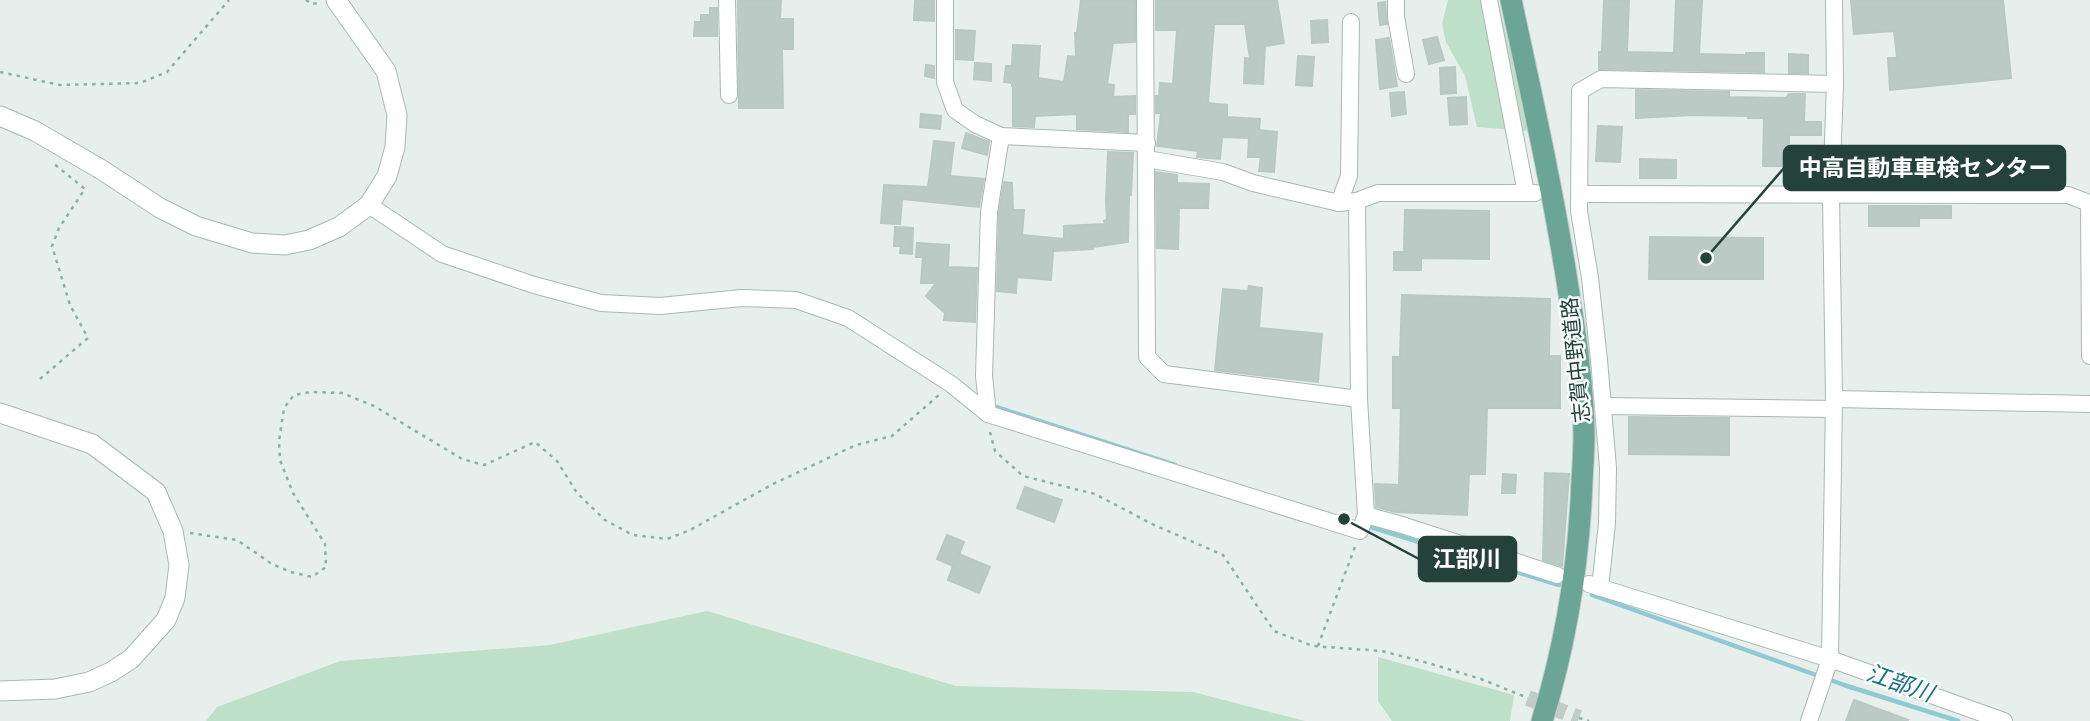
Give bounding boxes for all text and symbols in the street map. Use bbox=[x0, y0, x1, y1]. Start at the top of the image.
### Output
callout: 中高自動車車検センター bbox=[1784, 146, 2065, 190]
text: 中高自動車車検センター bbox=[1799, 154, 2052, 182]
street label: 志賀中野道路 bbox=[1556, 296, 1595, 424]
callout: 江部川 bbox=[1419, 537, 1516, 581]
text: 江部川 bbox=[1433, 545, 1502, 573]
water label: 江部川 bbox=[1863, 659, 1940, 708]

